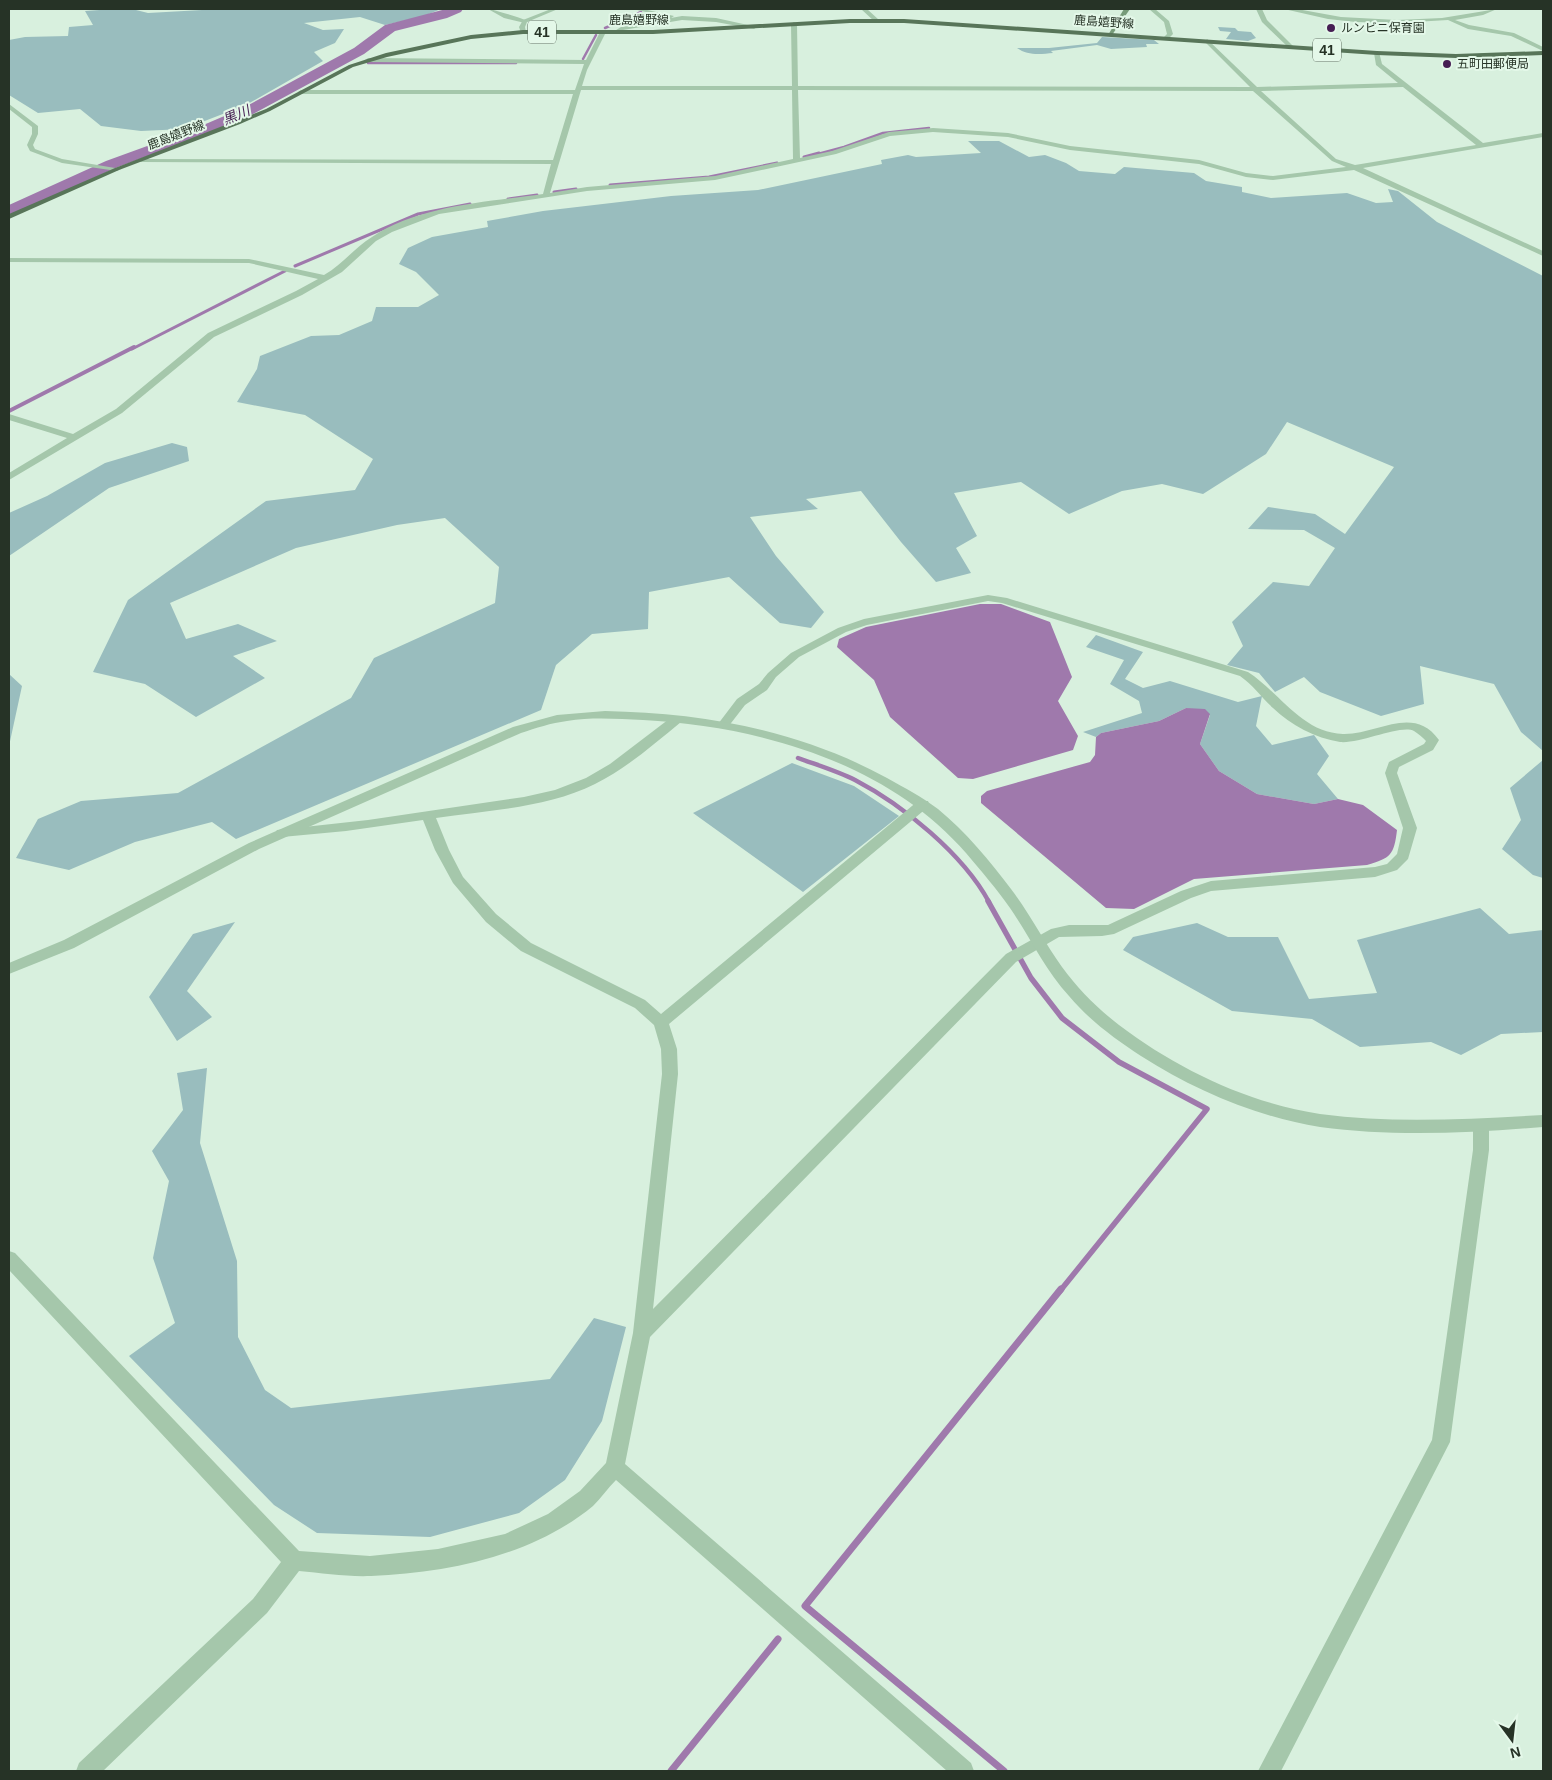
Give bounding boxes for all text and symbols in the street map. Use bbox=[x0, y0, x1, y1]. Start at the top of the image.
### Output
street label: 鹿島嬉野線 bbox=[609, 13, 669, 27]
street label: 鹿島嬉野線 bbox=[1074, 13, 1134, 31]
road number: 41 bbox=[528, 21, 556, 44]
place label: ルンビニ保育園 bbox=[1341, 21, 1425, 35]
marker: ルンビニ保育園 bbox=[1325, 22, 1337, 34]
road number: 41 bbox=[1313, 38, 1341, 62]
place label: 五町田郵便局 bbox=[1457, 57, 1529, 71]
marker: 五町田郵便局 bbox=[1441, 58, 1453, 70]
water label: 黒川 bbox=[220, 101, 254, 128]
street label: 鹿島嬉野線 bbox=[145, 118, 207, 152]
north arrow bbox=[1487, 1715, 1537, 1765]
text: N bbox=[1508, 1744, 1522, 1762]

